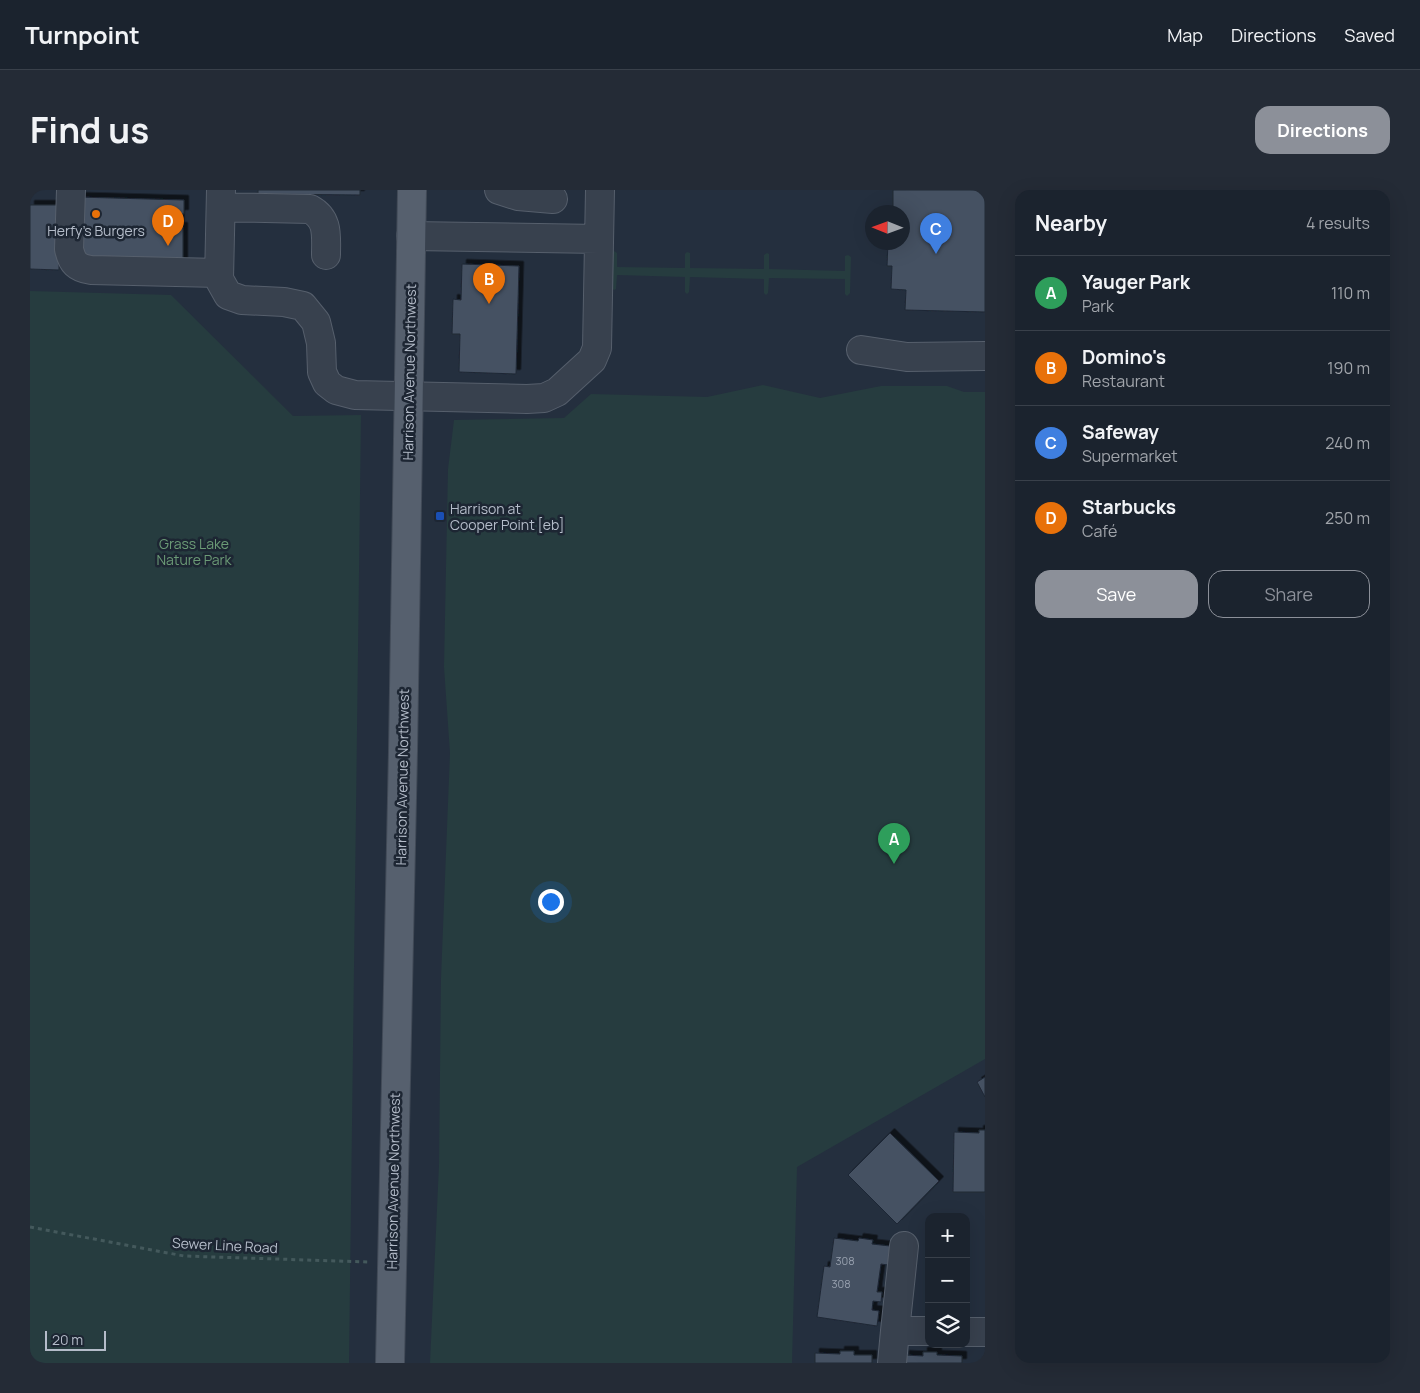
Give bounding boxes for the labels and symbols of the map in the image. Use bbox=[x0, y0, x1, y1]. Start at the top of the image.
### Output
pin: D bbox=[152, 205, 184, 246]
north arrow bbox=[865, 205, 910, 250]
marker: Herfy's Burgers bbox=[90, 208, 102, 220]
pin: C bbox=[920, 213, 952, 254]
place label: Herfy's Burgers bbox=[47, 221, 145, 240]
pin: B bbox=[473, 263, 505, 304]
street label: Harrison Avenue Northwest bbox=[398, 283, 420, 460]
place label: Harrison at Cooper Point [eb] bbox=[450, 499, 564, 534]
marker: Harrison at Cooper Point [eb] bbox=[434, 510, 446, 522]
park label: Grass Lake Nature Park bbox=[156, 534, 233, 569]
street label: Harrison Avenue Northwest bbox=[391, 688, 413, 865]
pin: A bbox=[878, 823, 910, 864]
your location bbox=[538, 889, 564, 915]
street label: Harrison Avenue Northwest bbox=[382, 1092, 404, 1269]
street label: Sewer Line Road bbox=[172, 1233, 278, 1257]
house number: 308 bbox=[835, 1253, 855, 1268]
house number: 308 bbox=[831, 1276, 851, 1291]
scale bar bbox=[45, 1328, 106, 1351]

